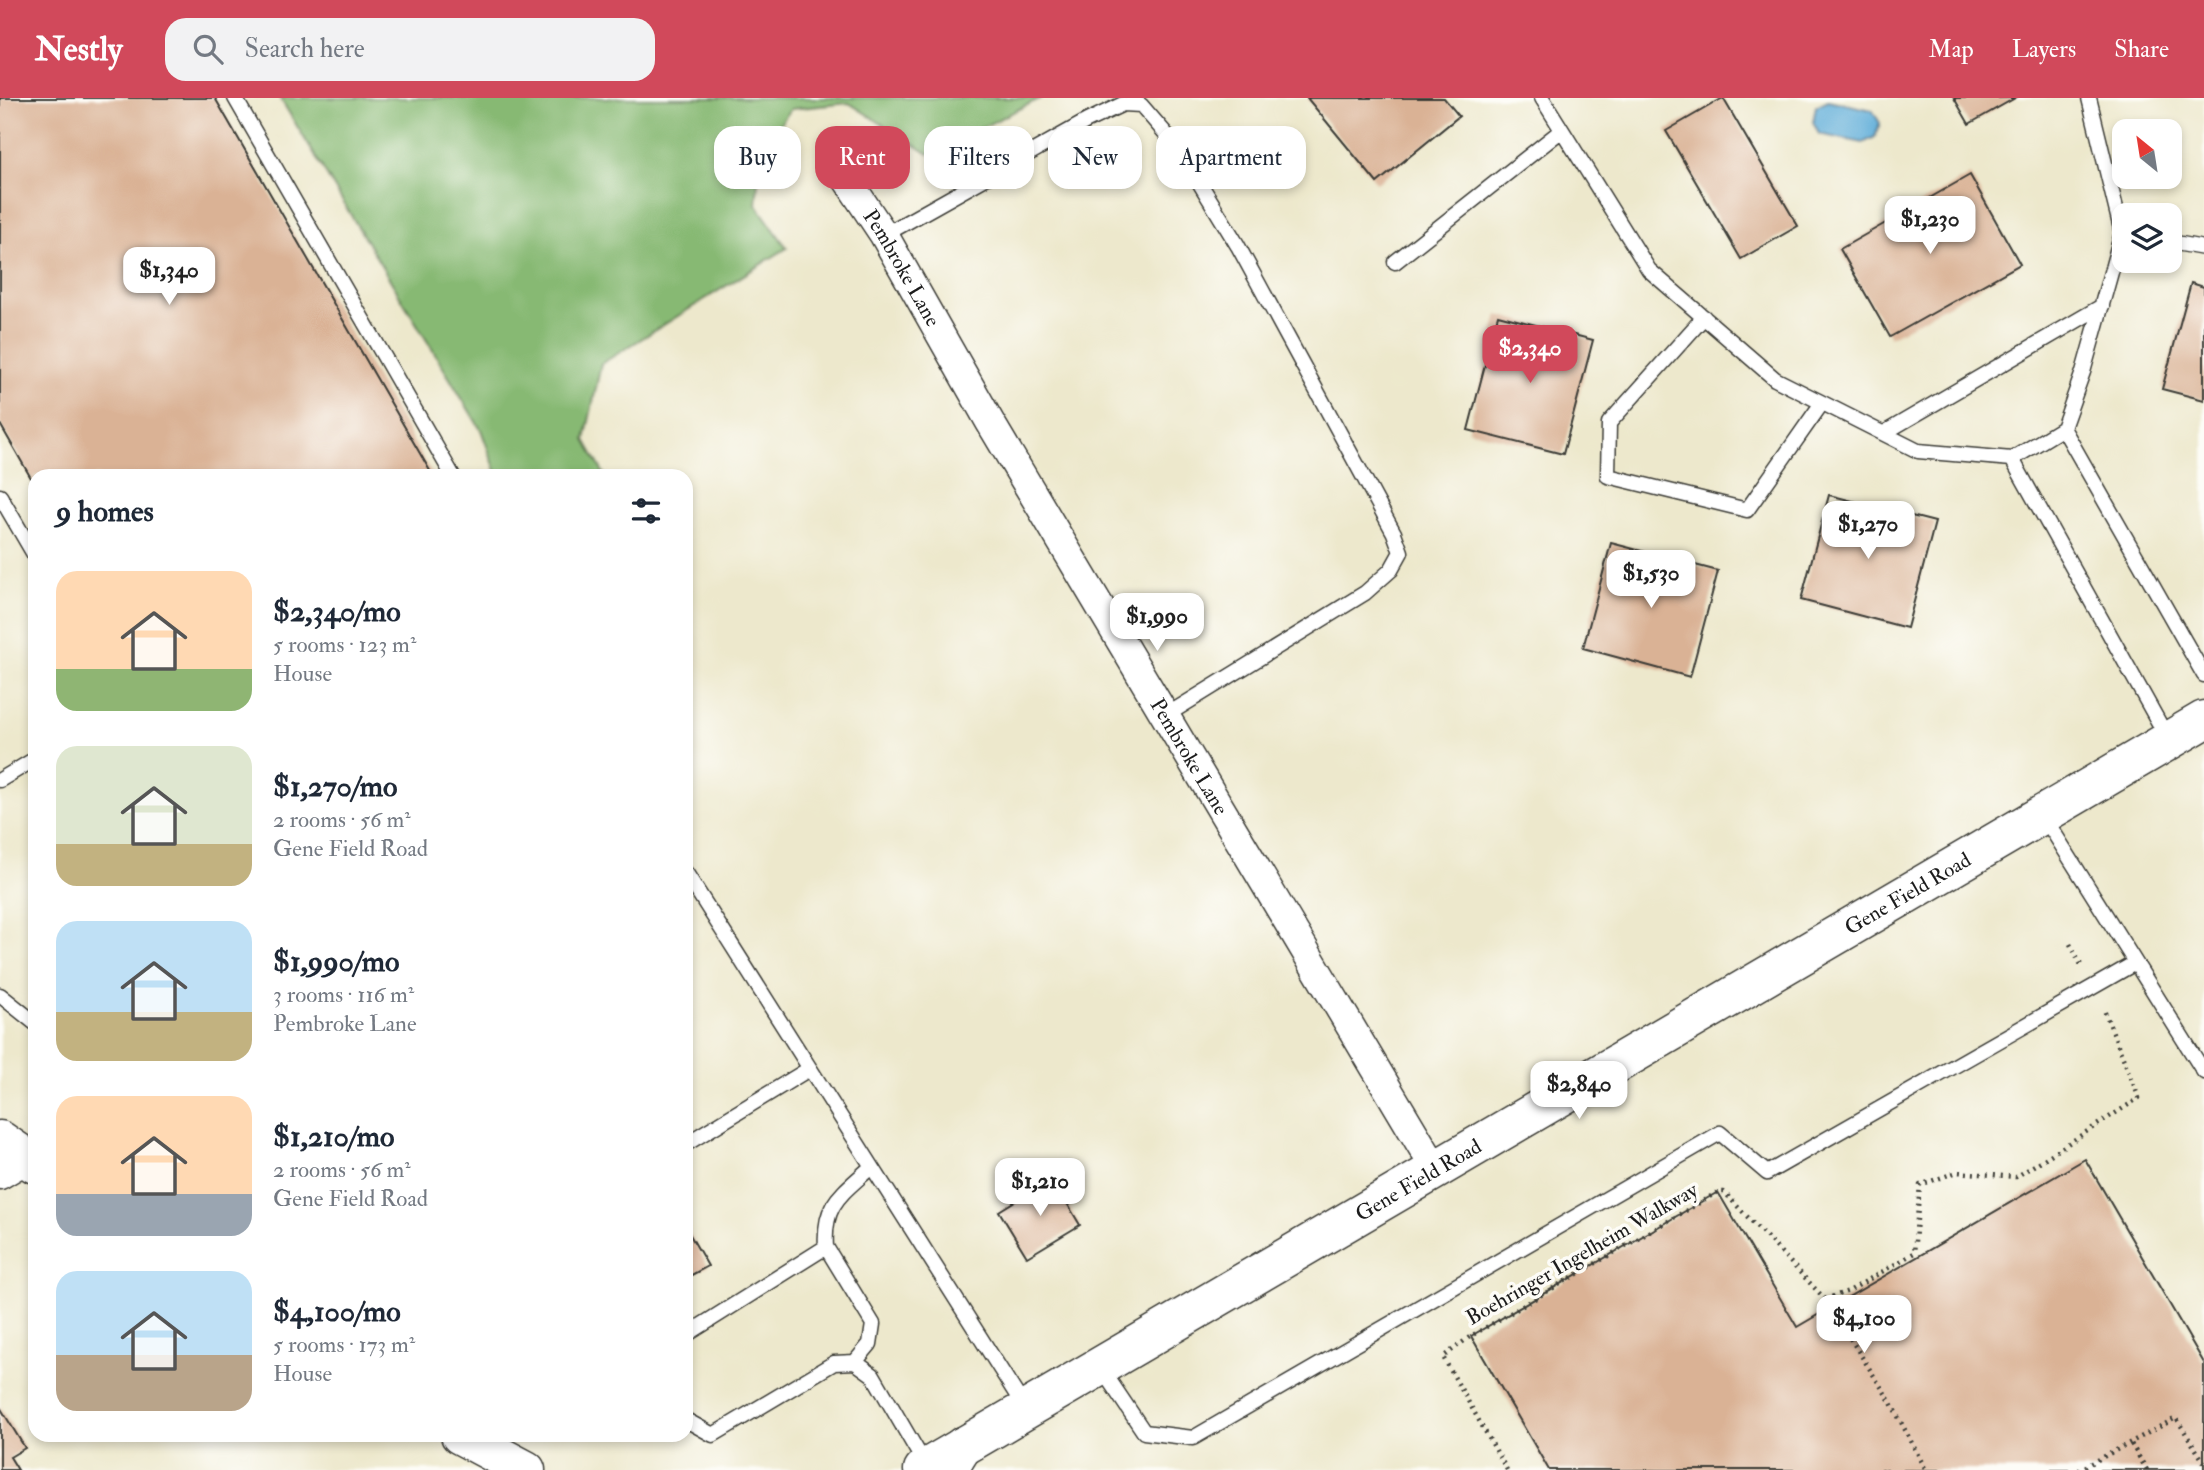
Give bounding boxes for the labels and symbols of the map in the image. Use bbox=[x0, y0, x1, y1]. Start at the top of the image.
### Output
north arrow bbox=[2112, 119, 2182, 189]
pin: $1,230 bbox=[1873, 197, 1987, 256]
street label: Pembroke Lane bbox=[857, 204, 947, 332]
pin: $1,340 bbox=[112, 248, 226, 307]
pin: $2,340 bbox=[1473, 326, 1587, 385]
pin: $1,270 bbox=[1811, 502, 1925, 561]
pin: $1,530 bbox=[1594, 550, 1708, 610]
pin: $1,990 bbox=[1100, 594, 1214, 653]
street label: Pembroke Lane bbox=[1144, 693, 1235, 820]
street label: Gene Field Road bbox=[1840, 846, 1976, 941]
pin: $2,840 bbox=[1522, 1062, 1636, 1121]
street label: Gene Field Road bbox=[1350, 1132, 1487, 1227]
pin: $1,210 bbox=[983, 1158, 1097, 1218]
street label: Boehringer Ingelheim Walkway bbox=[1461, 1176, 1703, 1331]
pin: $4,100 bbox=[1807, 1296, 1921, 1355]

